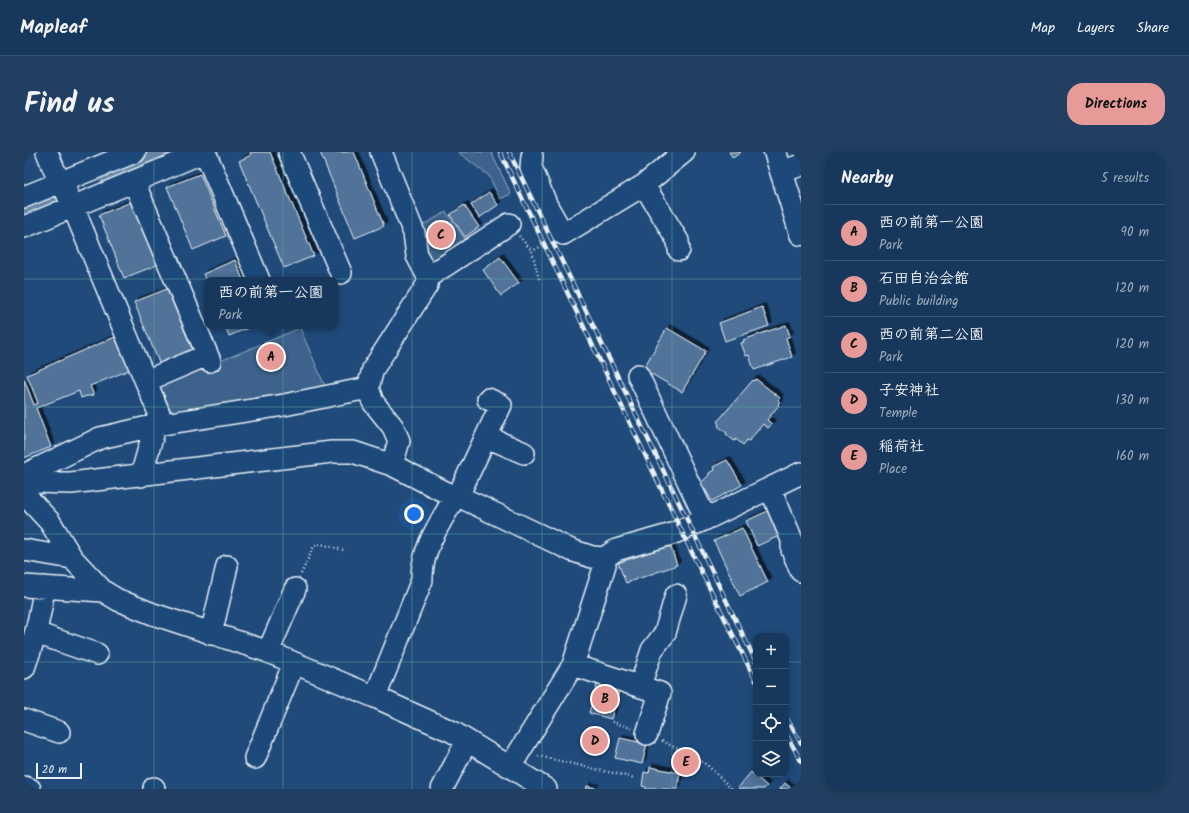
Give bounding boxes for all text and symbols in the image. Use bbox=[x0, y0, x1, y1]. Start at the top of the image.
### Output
text: Mapleaf bbox=[20, 13, 87, 43]
text: Map bbox=[1031, 17, 1055, 39]
text: Layers bbox=[1077, 17, 1115, 39]
text: Share bbox=[1137, 17, 1169, 39]
text: Find us bbox=[24, 82, 115, 127]
button: Directions bbox=[1067, 83, 1165, 125]
text: Nearby bbox=[841, 165, 893, 192]
text: 5 results bbox=[1101, 168, 1149, 189]
text: 西の前第一公園 bbox=[879, 211, 984, 235]
pin: C bbox=[428, 220, 454, 250]
text: A bbox=[850, 222, 858, 243]
text: 90 m bbox=[1121, 222, 1149, 243]
text: Park bbox=[879, 235, 903, 256]
text: 石田自治会館 bbox=[879, 267, 969, 291]
popup bbox=[204, 277, 338, 329]
text: B bbox=[850, 278, 858, 299]
text: 120 m bbox=[1115, 278, 1149, 299]
text: 西の前第一公園 bbox=[218, 281, 324, 305]
text: Public building bbox=[879, 291, 958, 312]
text: Park bbox=[218, 305, 242, 326]
text: 西の前第二公園 bbox=[879, 323, 984, 347]
text: C bbox=[850, 334, 858, 355]
text: 120 m bbox=[1115, 334, 1149, 355]
pin: A bbox=[258, 342, 284, 372]
text: Park bbox=[879, 347, 903, 368]
text: 子安神社 bbox=[879, 379, 939, 403]
text: D bbox=[850, 390, 858, 411]
text: 130 m bbox=[1115, 390, 1149, 411]
text: Temple bbox=[879, 403, 917, 424]
text: 稲荷社 bbox=[879, 435, 924, 459]
text: E bbox=[850, 446, 858, 467]
text: 160 m bbox=[1116, 446, 1149, 467]
text: Place bbox=[879, 459, 907, 480]
your location bbox=[404, 504, 424, 524]
map controls bbox=[753, 633, 789, 777]
button: + bbox=[753, 633, 789, 669]
button: − bbox=[753, 669, 789, 705]
pin: B bbox=[592, 684, 618, 714]
button: locate bbox=[753, 705, 789, 741]
pin: D bbox=[582, 726, 608, 756]
button: layers bbox=[753, 741, 789, 777]
pin: E bbox=[673, 747, 699, 777]
scale bar bbox=[36, 761, 82, 780]
text: 20 m bbox=[42, 761, 67, 779]

